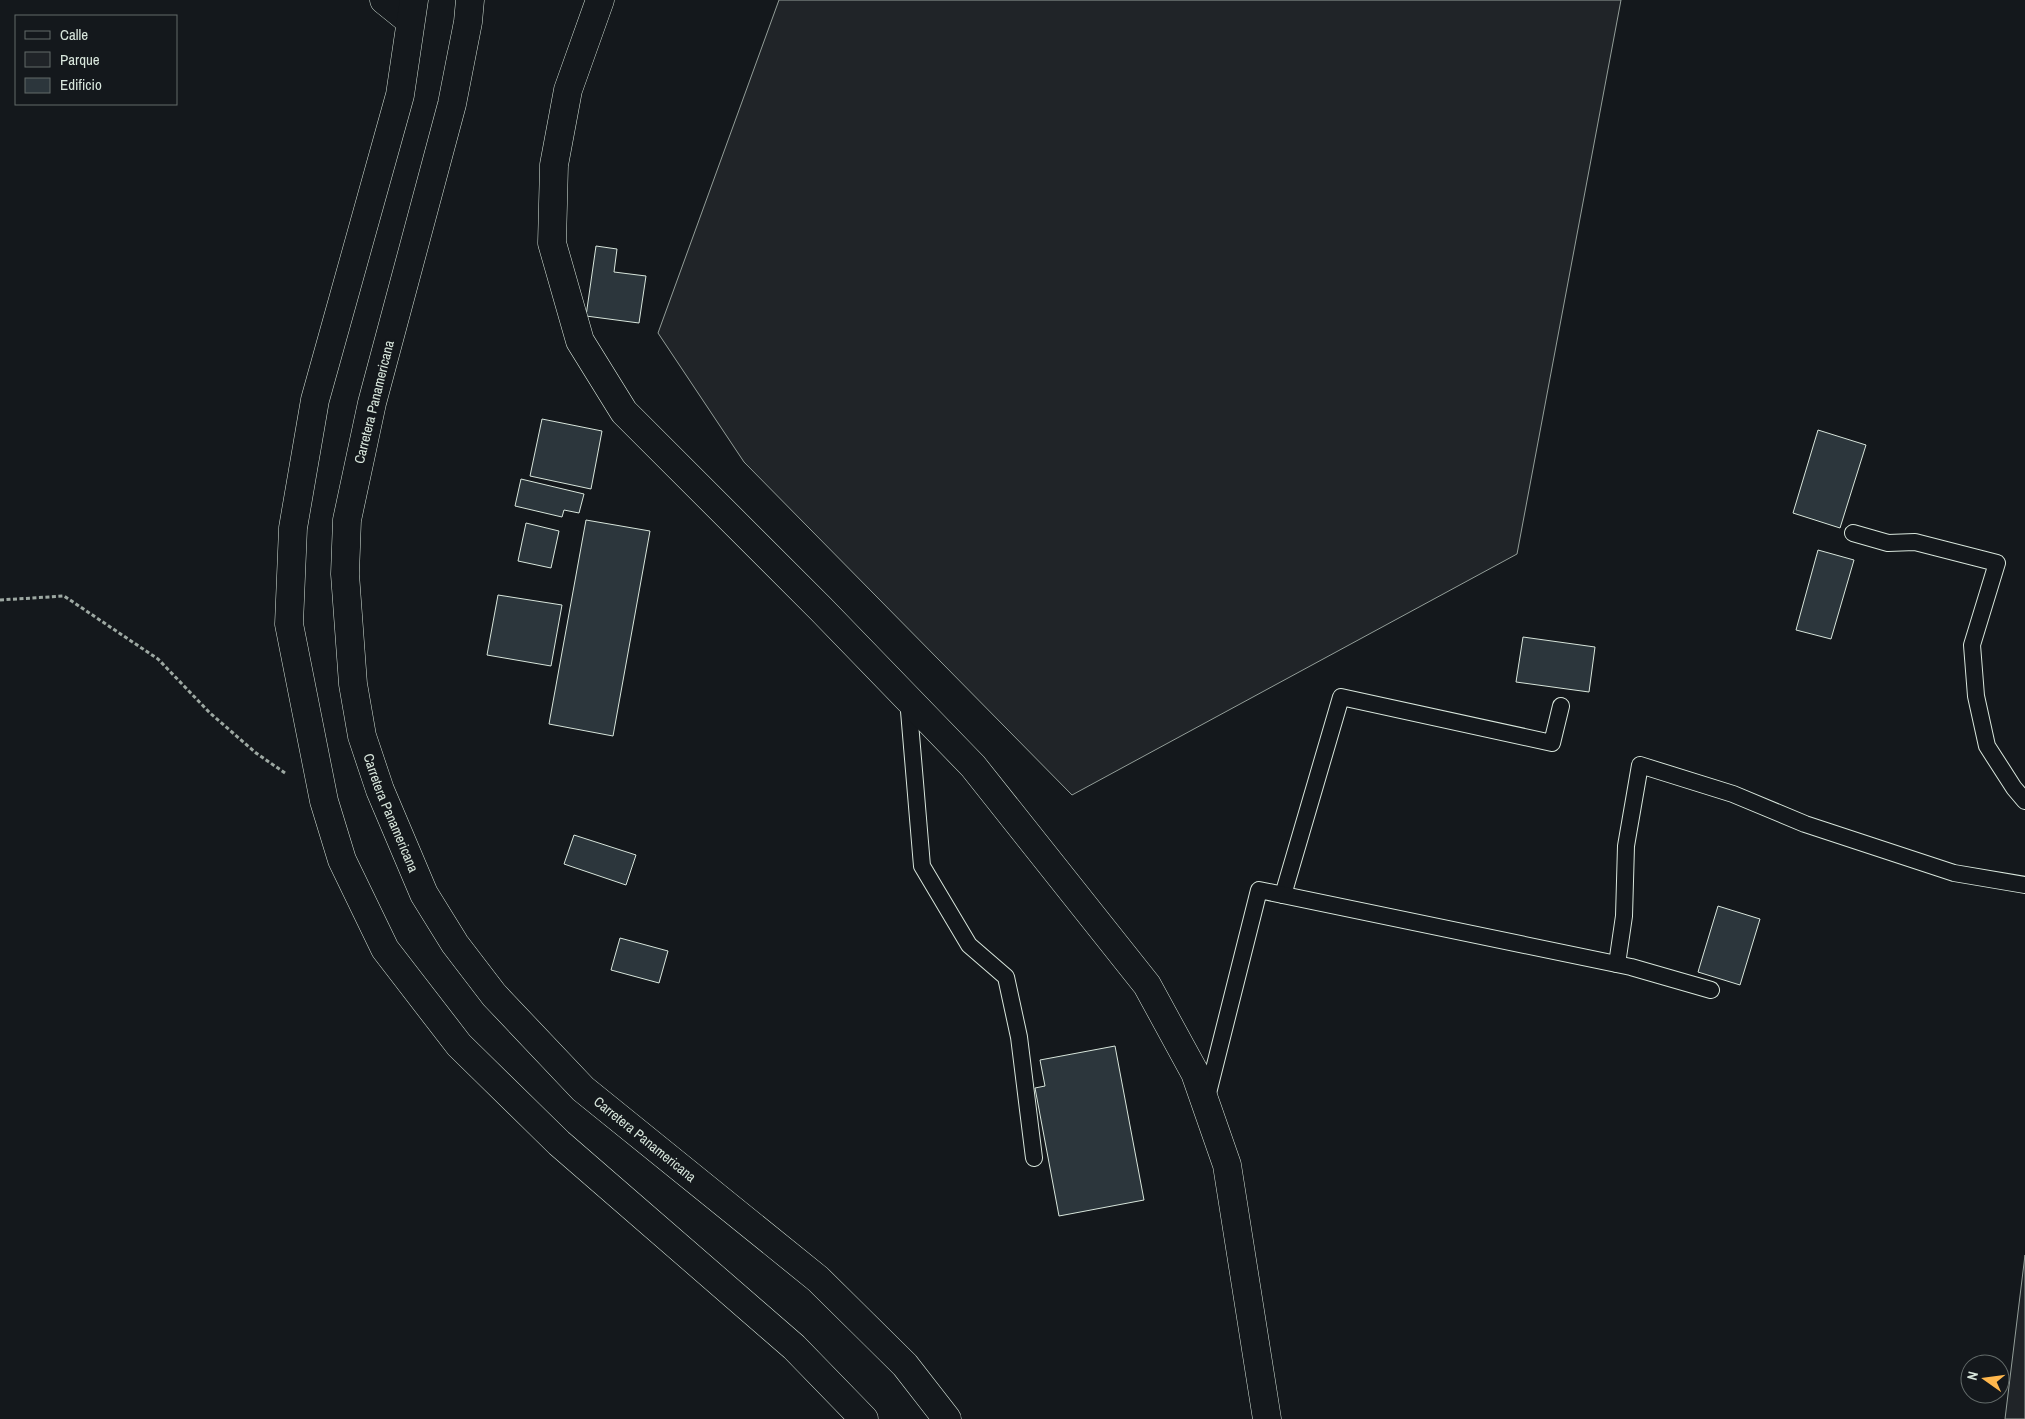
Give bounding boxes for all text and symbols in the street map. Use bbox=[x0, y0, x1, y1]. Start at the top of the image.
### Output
legend bbox=[15, 15, 178, 105]
text: Calle bbox=[60, 24, 88, 45]
text: Parque bbox=[60, 49, 100, 70]
text: Edificio bbox=[60, 74, 102, 95]
street label: Carretera Panamericana bbox=[350, 338, 398, 465]
street label: Carretera Panamericana bbox=[359, 751, 423, 876]
street label: Carretera Panamericana bbox=[590, 1092, 700, 1186]
north arrow bbox=[1960, 1354, 2010, 1404]
text: N bbox=[1963, 1370, 1982, 1382]

